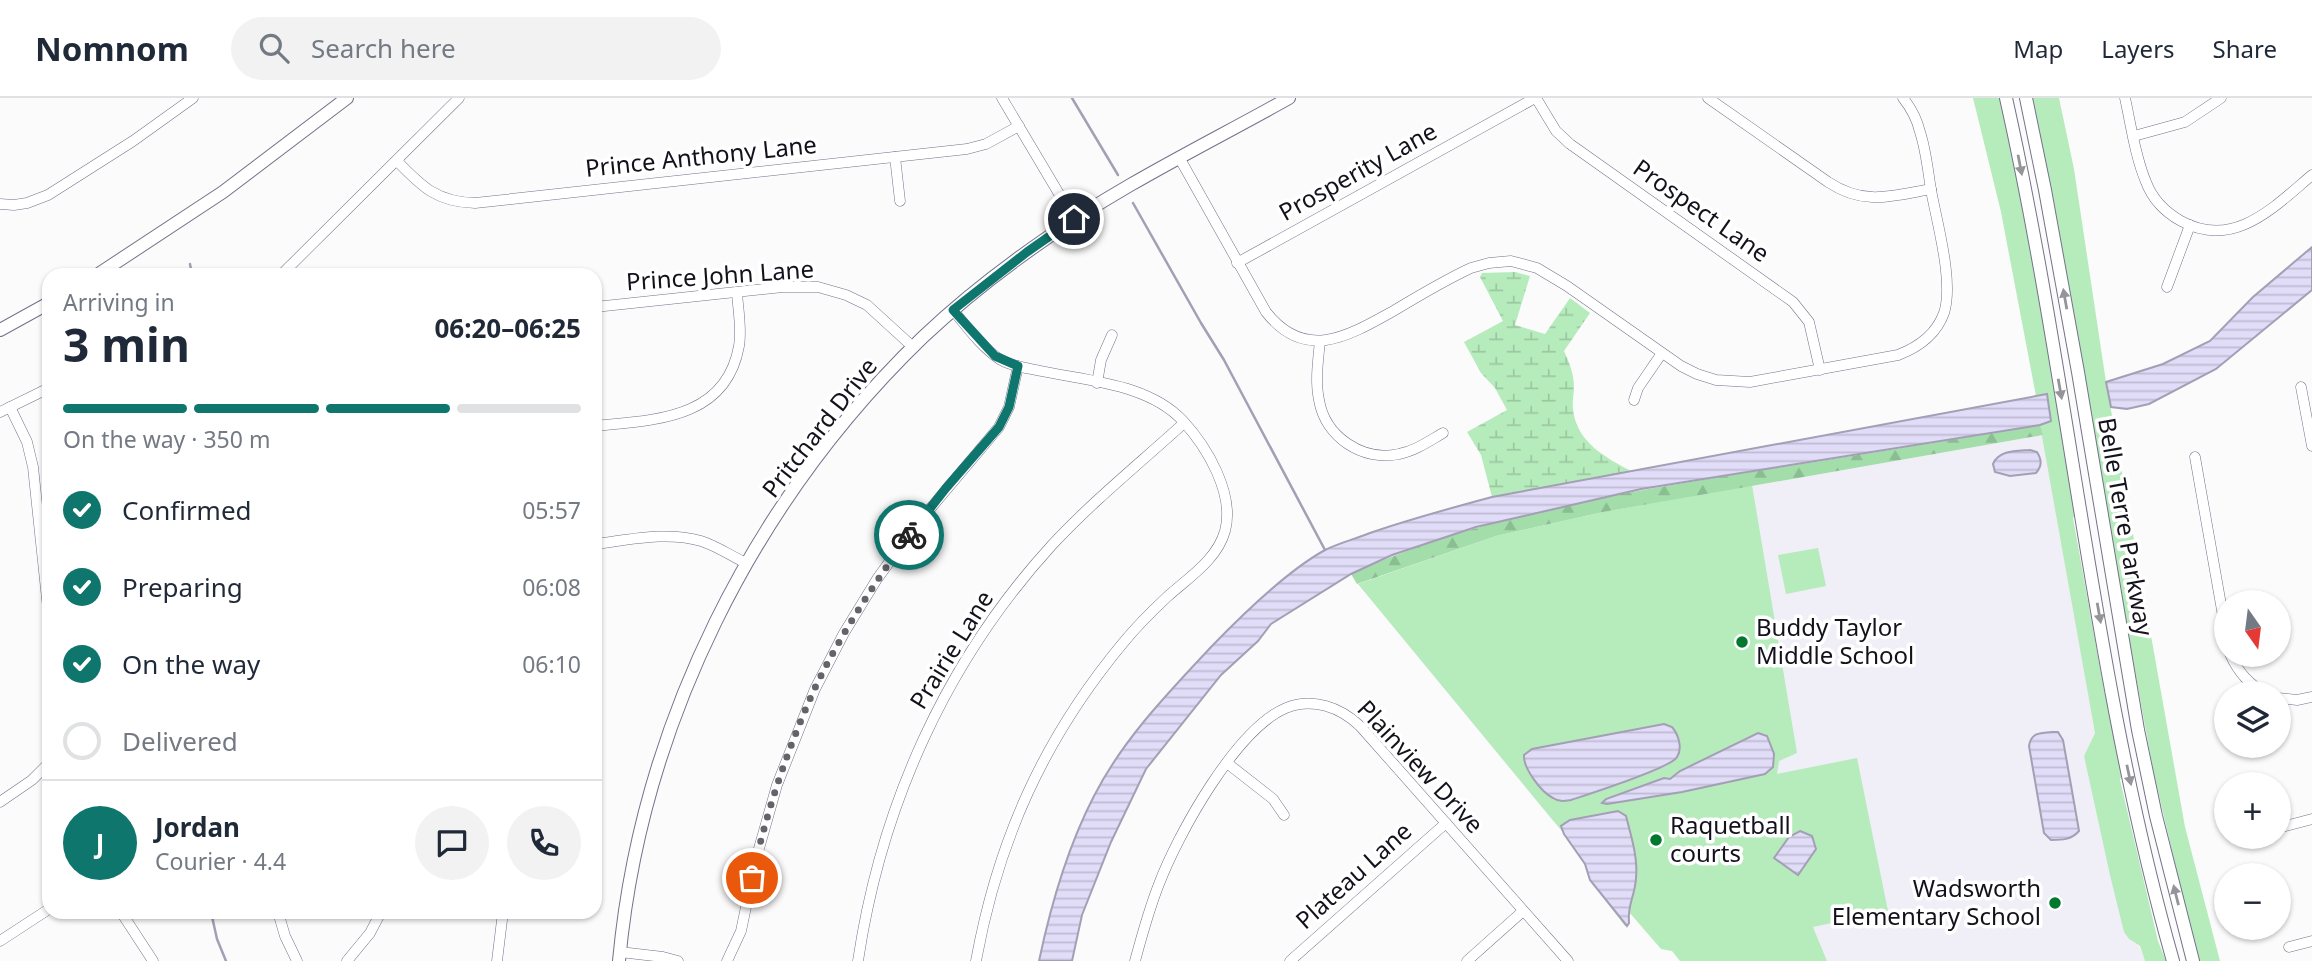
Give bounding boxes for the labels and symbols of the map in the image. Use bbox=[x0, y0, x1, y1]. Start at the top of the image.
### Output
street label: Prosperity Lane bbox=[1272, 114, 1442, 228]
street label: Prince Anthony Lane bbox=[583, 127, 818, 184]
street label: Prospect Lane bbox=[1627, 151, 1776, 269]
one-way arrow bbox=[2014, 154, 2025, 176]
pin bbox=[1044, 189, 1104, 249]
street label: Prince John Lane bbox=[625, 251, 815, 298]
one-way arrow bbox=[2059, 288, 2070, 310]
street label: Pritchard Drive bbox=[754, 350, 884, 504]
one-way arrow bbox=[2055, 378, 2066, 400]
street label: Belle Terre Parkway bbox=[2091, 415, 2162, 639]
courier bbox=[874, 500, 944, 570]
street label: Prairie Lane bbox=[901, 584, 1000, 715]
north arrow bbox=[2214, 590, 2291, 667]
one-way arrow bbox=[2093, 602, 2104, 624]
place label: Buddy Taylor Middle School bbox=[1756, 610, 1914, 671]
marker: Buddy Taylor Middle School bbox=[1734, 634, 1750, 650]
street label: Plainview Drive bbox=[1351, 692, 1492, 840]
one-way arrow bbox=[2124, 764, 2135, 786]
place label: Raquetball courts bbox=[1670, 808, 1791, 869]
street label: Plateau Lane bbox=[1288, 814, 1418, 936]
marker: Raquetball courts bbox=[1648, 832, 1664, 848]
pin bbox=[722, 848, 782, 908]
place label: Wadsworth Elementary School bbox=[1832, 871, 2041, 932]
one-way arrow bbox=[2170, 884, 2181, 906]
marker: Wadsworth Elementary School bbox=[2047, 895, 2063, 911]

